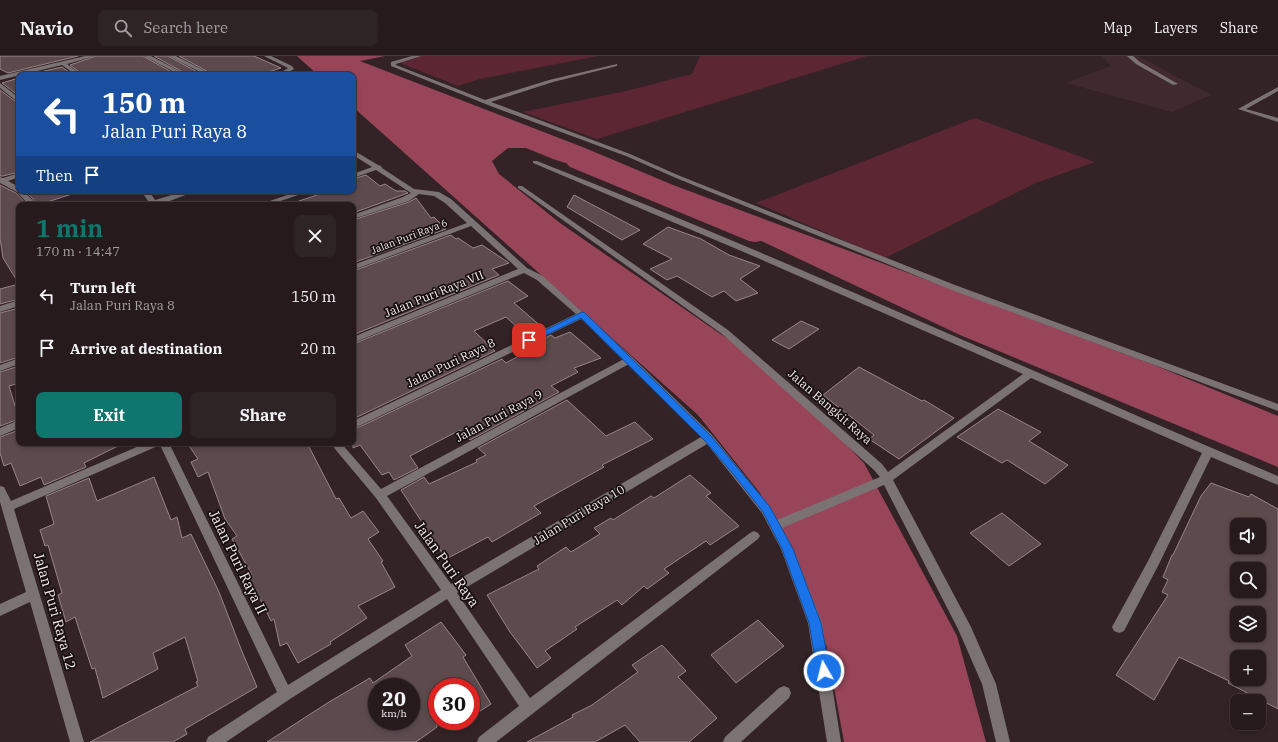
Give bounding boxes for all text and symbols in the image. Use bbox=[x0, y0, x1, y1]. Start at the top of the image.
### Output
search box bbox=[98, 10, 378, 46]
text: Navio bbox=[20, 16, 74, 40]
icon: search bbox=[112, 17, 134, 39]
text: Search here bbox=[144, 18, 228, 37]
text: Map bbox=[1104, 19, 1132, 37]
text: Layers bbox=[1154, 19, 1198, 37]
text: Share bbox=[1220, 19, 1258, 37]
text: 150 m bbox=[102, 84, 186, 121]
icon: left bbox=[36, 88, 88, 140]
text: Jalan Puri Raya 8 bbox=[102, 120, 247, 143]
icon: arrive bbox=[81, 164, 103, 186]
text: Then bbox=[36, 166, 73, 185]
text: 1 min bbox=[36, 212, 103, 244]
button: close bbox=[294, 215, 336, 257]
street label: Jalan Puri Raya 6 bbox=[369, 216, 449, 257]
text: 170 m · 14:47 bbox=[36, 243, 120, 260]
street label: Jalan Puri Raya VII bbox=[382, 267, 486, 320]
text: Turn left bbox=[70, 278, 136, 297]
icon: left bbox=[36, 285, 58, 307]
text: 150 m bbox=[291, 287, 336, 306]
text: Jalan Puri Raya 8 bbox=[70, 297, 175, 314]
pin bbox=[512, 323, 546, 357]
icon: arrive bbox=[518, 329, 540, 351]
street label: Jalan Puri Raya 8 bbox=[404, 335, 498, 390]
icon: arrive bbox=[36, 337, 58, 359]
text: Arrive at destination bbox=[70, 339, 222, 358]
text: 20 m bbox=[300, 339, 336, 358]
street label: Jalan Bangkit Raya bbox=[785, 366, 876, 448]
street label: Jalan Puri Raya 9 bbox=[453, 386, 545, 445]
button: Exit bbox=[36, 392, 182, 438]
button: Share bbox=[190, 392, 336, 438]
street label: Jalan Puri Raya 10 bbox=[530, 481, 627, 548]
street label: Jalan Puri Raya II bbox=[205, 507, 271, 617]
street label: Jalan Puri Raya bbox=[411, 517, 484, 611]
map controls bbox=[1230, 518, 1266, 730]
button: sound bbox=[1230, 518, 1266, 554]
street label: Jalan Puri Raya 12 bbox=[30, 550, 80, 672]
button: search bbox=[1230, 562, 1266, 598]
button: layers bbox=[1230, 606, 1266, 642]
position arrow bbox=[803, 650, 845, 692]
button: + bbox=[1230, 650, 1266, 686]
speed limit sign: 30 bbox=[428, 678, 480, 730]
text: 20 bbox=[382, 685, 406, 712]
button: − bbox=[1230, 694, 1266, 730]
text: km/h bbox=[381, 707, 407, 720]

